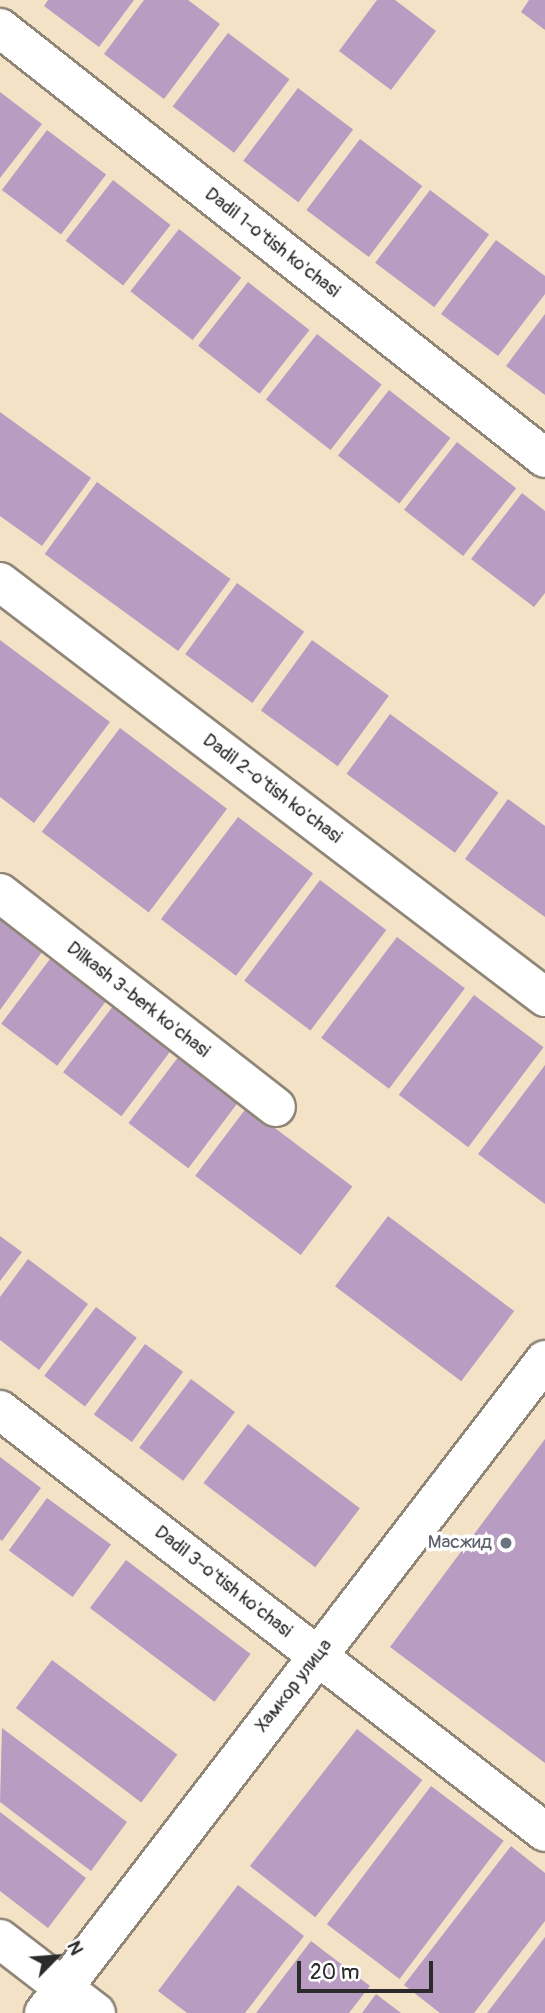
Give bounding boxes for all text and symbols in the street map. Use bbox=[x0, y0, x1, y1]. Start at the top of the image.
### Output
street label: Dadil 1-o'tish ko'chasi bbox=[200, 183, 344, 303]
street label: Dadil 2-o'tish ko'chasi bbox=[198, 729, 346, 849]
street label: Dilkash 3-berk ko'chasi bbox=[62, 937, 214, 1063]
street label: Dadil 3-o'tish ko'chasi bbox=[150, 1521, 296, 1643]
place label: Масжид bbox=[428, 1532, 492, 1554]
marker: Масжид bbox=[498, 1535, 514, 1551]
street label: Хамкор улица bbox=[251, 1635, 337, 1737]
north arrow bbox=[21, 1922, 91, 1992]
text: N bbox=[61, 1937, 89, 1959]
scale bar bbox=[300, 1946, 436, 1990]
text: 20 m bbox=[310, 1959, 359, 1986]

